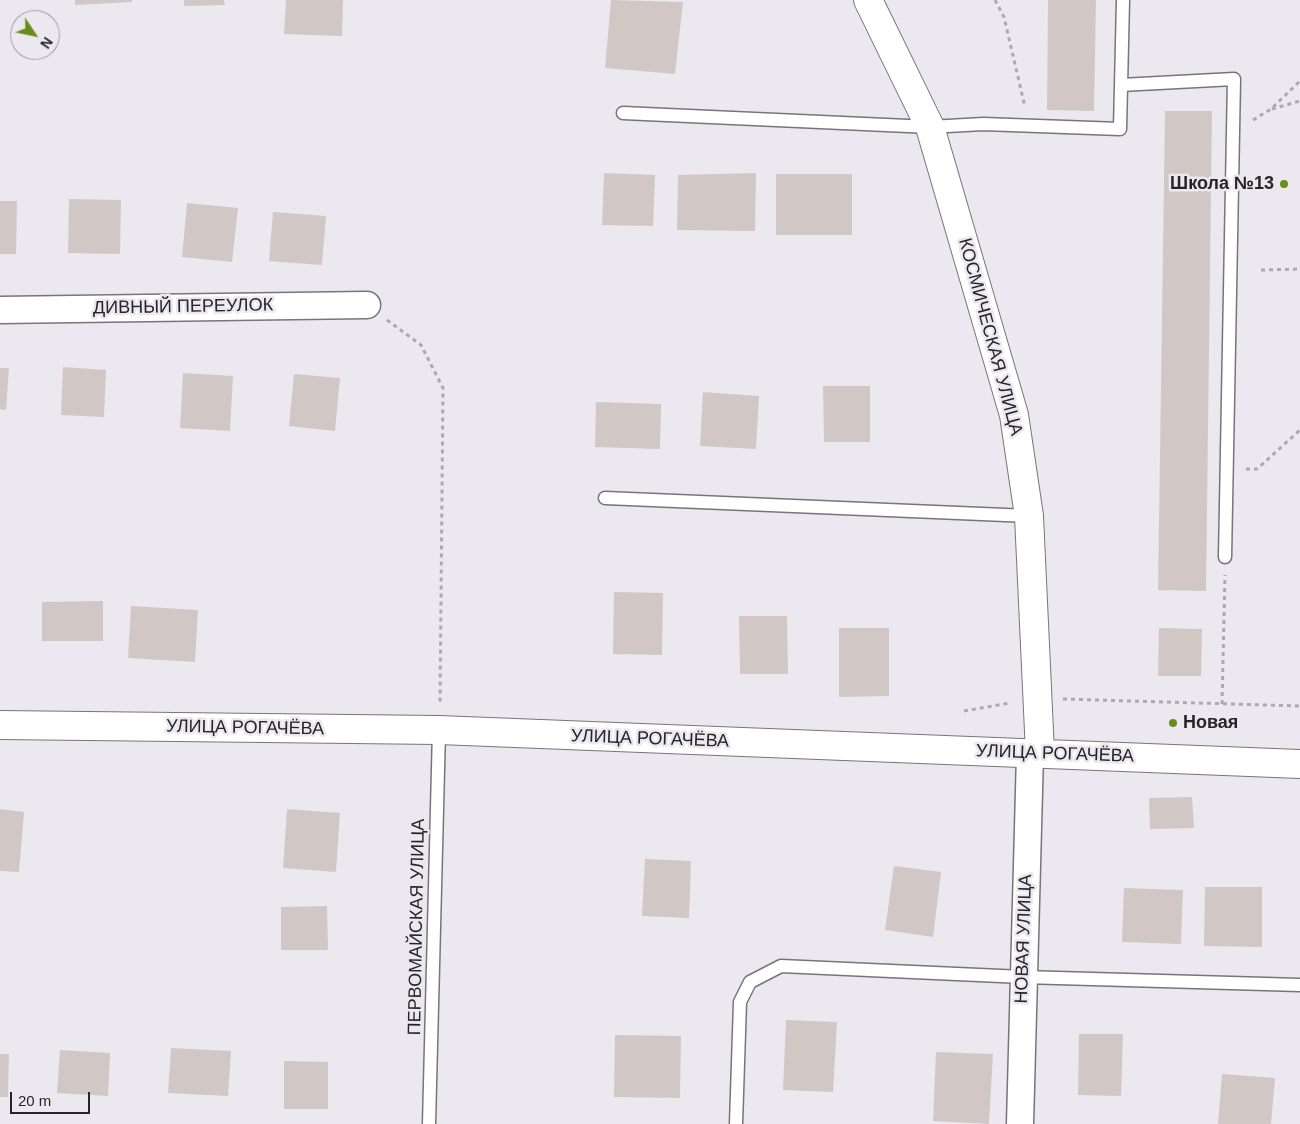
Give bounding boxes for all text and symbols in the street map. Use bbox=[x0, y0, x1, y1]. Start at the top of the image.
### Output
north arrow bbox=[10, 10, 60, 60]
text: N bbox=[37, 34, 56, 51]
place label: Школа №13 bbox=[1170, 173, 1274, 195]
marker: Школа №13 bbox=[1278, 178, 1290, 190]
street label: КОСМИЧЕСКАЯ УЛИЦА bbox=[953, 236, 1027, 438]
street label: ДИВНЫЙ ПЕРЕУЛОК bbox=[93, 295, 273, 319]
place label: Новая bbox=[1183, 712, 1238, 734]
street label: УЛИЦА РОГАЧЁВА bbox=[166, 716, 324, 740]
marker: Новая bbox=[1167, 717, 1179, 729]
street label: УЛИЦА РОГАЧЁВА bbox=[571, 725, 729, 753]
street label: УЛИЦА РОГАЧЁВА bbox=[976, 740, 1134, 768]
street label: ПЕРВОМАЙСКАЯ УЛИЦА bbox=[404, 818, 430, 1036]
street label: НОВАЯ УЛИЦА bbox=[1011, 874, 1037, 1004]
scale bar bbox=[12, 1082, 92, 1114]
text: 20 m bbox=[18, 1092, 51, 1109]

